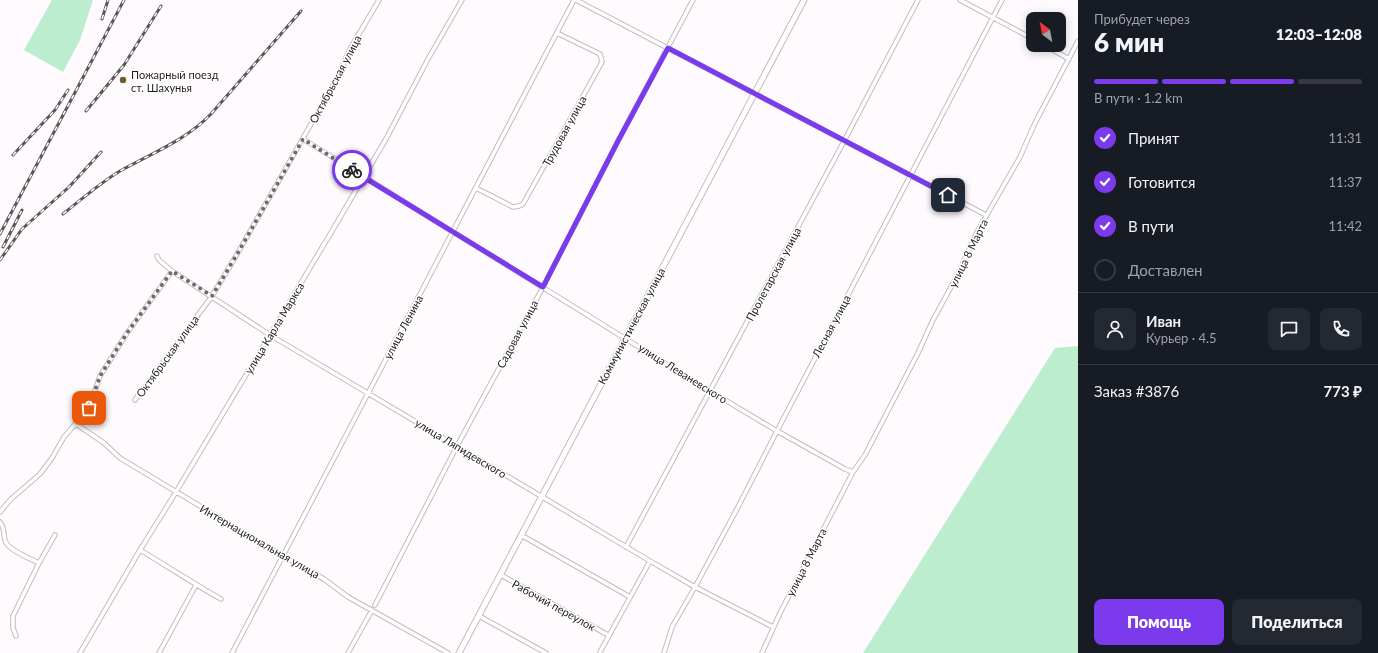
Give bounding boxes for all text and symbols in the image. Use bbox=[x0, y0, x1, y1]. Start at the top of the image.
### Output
text: Прибудет через bbox=[1094, 11, 1190, 27]
north arrow bbox=[1026, 12, 1066, 52]
map controls bbox=[1026, 12, 1066, 52]
text: 12:03–12:08 bbox=[1276, 25, 1362, 43]
text: 6 мин bbox=[1094, 26, 1164, 58]
street label: Октябрьская улица bbox=[306, 33, 364, 125]
place label: Пожарный поезд ст. Шахунья bbox=[131, 68, 219, 94]
marker: Пожарный поезд ст. Шахунья bbox=[118, 75, 128, 85]
text: В пути · 1.2 km bbox=[1094, 90, 1183, 106]
street label: Трудовая улица bbox=[539, 93, 589, 169]
icon: check bbox=[1094, 127, 1116, 149]
text: Принят bbox=[1128, 129, 1179, 147]
text: 11:31 bbox=[1329, 130, 1362, 146]
courier bbox=[332, 150, 372, 190]
icon: bike bbox=[341, 159, 363, 181]
icon: check bbox=[1094, 171, 1116, 193]
text: Готовится bbox=[1128, 173, 1195, 191]
text: 11:37 bbox=[1329, 174, 1362, 190]
pin bbox=[931, 178, 965, 212]
icon: home bbox=[937, 184, 959, 206]
icon: check bbox=[1094, 215, 1116, 237]
street label: улица 8 Марта bbox=[946, 217, 990, 289]
text: В пути bbox=[1128, 217, 1174, 235]
text: 11:42 bbox=[1329, 218, 1362, 234]
street label: Пролетарская улица bbox=[743, 225, 803, 323]
text: Доставлен bbox=[1128, 261, 1203, 279]
street label: Коммунистическая улица bbox=[595, 265, 667, 387]
street label: улица Карла Маркса bbox=[242, 280, 306, 376]
street label: улица Ленина bbox=[381, 293, 425, 361]
street label: Лесная улица bbox=[809, 293, 853, 360]
street label: Садовая улица bbox=[494, 298, 540, 370]
button: person bbox=[1094, 308, 1136, 350]
button: chat bbox=[1268, 308, 1310, 350]
button: phone bbox=[1320, 308, 1362, 350]
text: Иван bbox=[1146, 312, 1181, 330]
street label: Октябрьская улица bbox=[133, 313, 201, 399]
text: Курьер · 4.5 bbox=[1146, 330, 1217, 346]
street label: улица Леваневского bbox=[636, 340, 730, 406]
text: Заказ #3876 bbox=[1094, 382, 1179, 400]
text: 773 ₽ bbox=[1324, 382, 1362, 400]
pin bbox=[72, 391, 106, 425]
icon: bag bbox=[78, 397, 100, 419]
street label: улица Ляпидевского bbox=[413, 416, 509, 480]
street label: Интернациональная улица bbox=[198, 501, 322, 581]
street label: улица 8 Марта bbox=[783, 526, 829, 598]
street label: Рабочий переулок bbox=[510, 577, 598, 633]
button: Помощь bbox=[1094, 599, 1224, 645]
button: Поделиться bbox=[1232, 599, 1362, 645]

